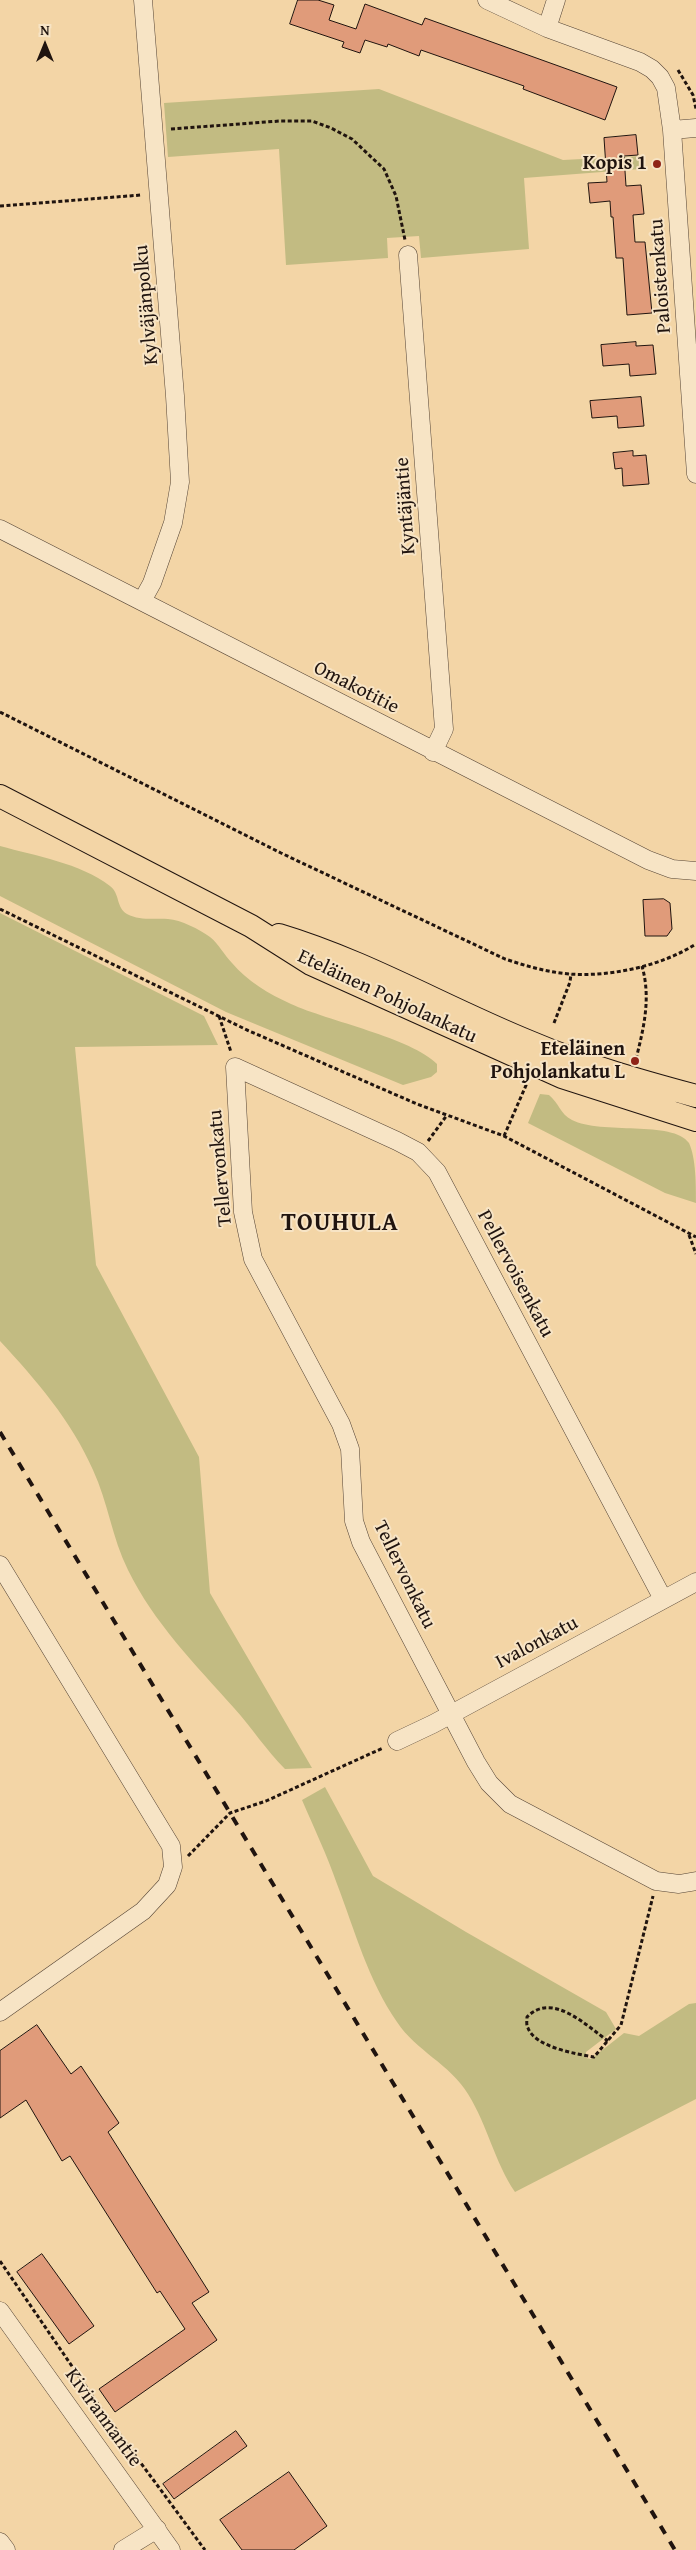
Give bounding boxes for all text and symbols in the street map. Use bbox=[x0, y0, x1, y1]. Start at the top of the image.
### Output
north arrow bbox=[20, 20, 70, 70]
text: N bbox=[40, 20, 50, 40]
place label: Kopis 1 bbox=[583, 152, 647, 176]
marker: Kopis 1 bbox=[651, 158, 663, 170]
street label: Paloistenkatu bbox=[645, 218, 677, 334]
street label: Kylväjänpolku bbox=[130, 244, 164, 366]
street label: Kyntäjäntie bbox=[391, 456, 421, 556]
street label: Omakotitie bbox=[309, 656, 403, 720]
street label: Eteläinen Pohjolankatu bbox=[294, 945, 480, 1049]
place label: Eteläinen Pohjolankatu L bbox=[491, 1038, 625, 1085]
marker: Eteläinen Pohjolankatu L bbox=[629, 1055, 641, 1067]
street label: Tellervonkatu bbox=[204, 1109, 238, 1227]
street label: Pellervoisenkatu bbox=[471, 1206, 559, 1342]
district label: TOUHULA bbox=[280, 1209, 400, 1239]
street label: Tellervonkatu bbox=[368, 1517, 440, 1633]
street label: Ivalonkatu bbox=[492, 1611, 582, 1675]
street label: Kivirannantie bbox=[59, 2364, 147, 2472]

